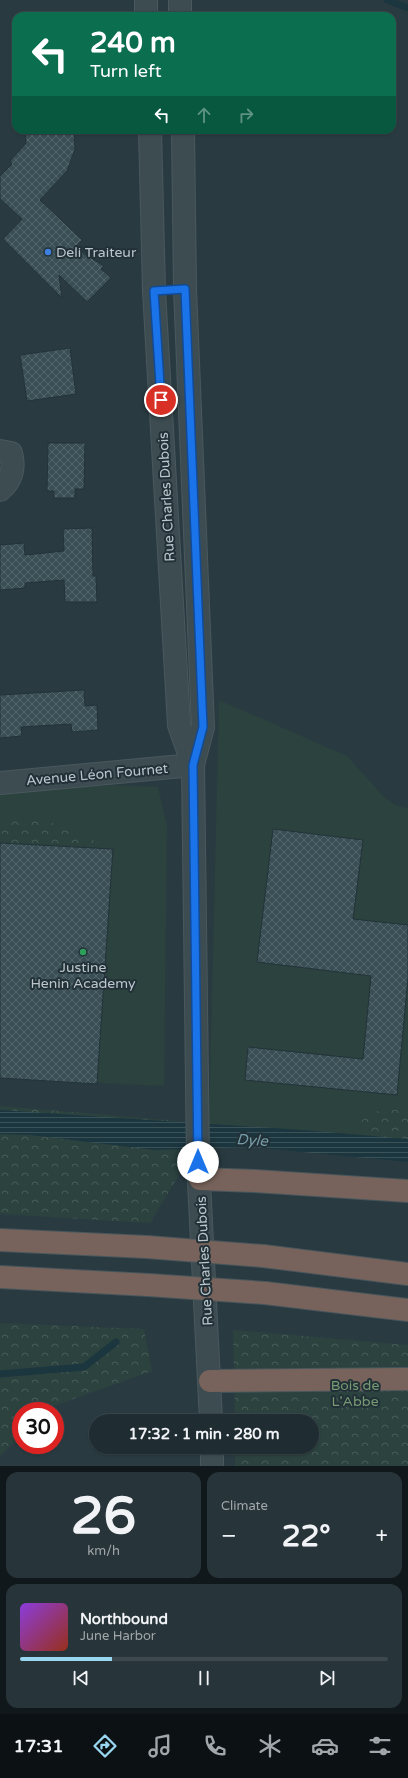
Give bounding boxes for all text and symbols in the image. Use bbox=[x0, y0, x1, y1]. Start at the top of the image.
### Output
text: 240 m bbox=[90, 26, 176, 60]
icon: left bbox=[24, 28, 76, 80]
text: Turn left bbox=[90, 60, 162, 82]
icon: left bbox=[151, 104, 173, 126]
icon: ahead bbox=[193, 104, 215, 126]
icon: right bbox=[235, 104, 257, 126]
place label: Deli Traiteur bbox=[56, 244, 137, 261]
marker: Deli Traiteur bbox=[43, 247, 53, 257]
pin bbox=[144, 383, 178, 417]
icon: arrive bbox=[150, 389, 172, 411]
street label: Rue Charles Dubois bbox=[155, 431, 178, 562]
street label: Avenue Léon Fournet bbox=[25, 760, 169, 789]
marker: Justine Henin Academy bbox=[78, 947, 88, 957]
place label: Justine Henin Academy bbox=[30, 959, 136, 992]
water label: Dyle bbox=[236, 1130, 270, 1150]
position arrow bbox=[177, 1141, 219, 1183]
street label: Rue Charles Dubois bbox=[193, 1195, 216, 1326]
park label: Bois de L'Abbe bbox=[331, 1377, 379, 1410]
speed limit sign: 30 bbox=[12, 1402, 64, 1454]
text: 17:32 · 1 min · 280 m bbox=[129, 1425, 279, 1443]
text: 26 bbox=[71, 1485, 136, 1548]
text: Climate bbox=[221, 1498, 268, 1514]
text: 22° bbox=[282, 1518, 331, 1555]
text: − bbox=[221, 1523, 237, 1549]
text: + bbox=[376, 1523, 388, 1549]
text: km/h bbox=[87, 1543, 120, 1559]
text: Northbound bbox=[80, 1610, 168, 1628]
text: June Harbor bbox=[80, 1628, 156, 1644]
icon: previous bbox=[70, 1667, 92, 1689]
icon: pause bbox=[193, 1667, 215, 1689]
icon: next bbox=[316, 1667, 338, 1689]
icon: directions bbox=[91, 1732, 119, 1760]
icon: music bbox=[146, 1732, 174, 1760]
icon: phone bbox=[201, 1732, 229, 1760]
icon: climate bbox=[256, 1732, 284, 1760]
icon: car bbox=[311, 1732, 339, 1760]
icon: filters bbox=[366, 1732, 394, 1760]
text: 17:31 bbox=[14, 1735, 63, 1757]

